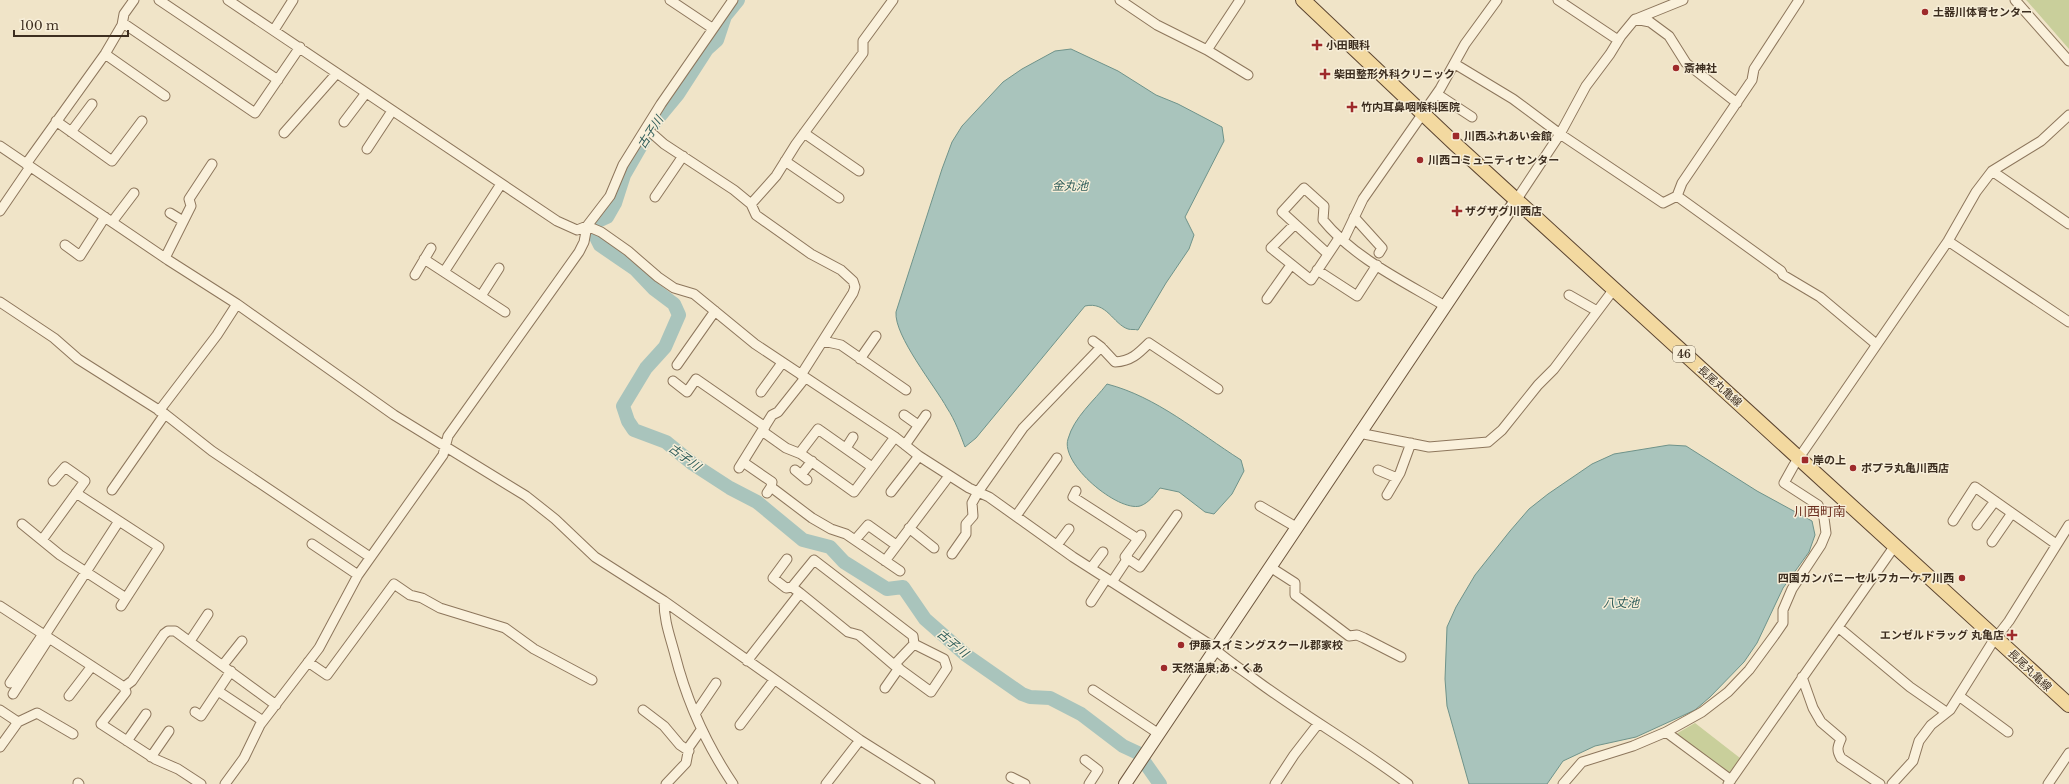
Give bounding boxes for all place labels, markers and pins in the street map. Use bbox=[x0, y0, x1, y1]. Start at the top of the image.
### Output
place label: 土器川体育センター bbox=[1933, 5, 2032, 19]
marker: 土器川体育センター bbox=[1920, 7, 1930, 17]
place label: 小田眼科 bbox=[1326, 38, 1370, 52]
marker: 小田眼科 bbox=[1311, 39, 1323, 51]
place label: 斎神社 bbox=[1684, 61, 1717, 75]
marker: 斎神社 bbox=[1671, 63, 1681, 73]
place label: 柴田整形外科クリニック bbox=[1334, 67, 1455, 81]
marker: 柴田整形外科クリニック bbox=[1319, 68, 1331, 80]
place label: 竹内耳鼻咽喉科医院 bbox=[1361, 100, 1460, 114]
marker: 竹内耳鼻咽喉科医院 bbox=[1346, 101, 1358, 113]
place label: 川西ふれあい会館 bbox=[1464, 129, 1552, 143]
marker: 川西ふれあい会館 bbox=[1451, 131, 1461, 141]
place label: 川西コミュニティセンター bbox=[1428, 153, 1559, 167]
marker: 川西コミュニティセンター bbox=[1415, 155, 1425, 165]
place label: ザグザグ川西店 bbox=[1465, 204, 1542, 218]
marker: ザグザグ川西店 bbox=[1452, 206, 1462, 216]
place label: 岸の上 bbox=[1813, 453, 1846, 467]
marker: 岸の上 bbox=[1800, 455, 1810, 465]
place label: ポプラ丸亀川西店 bbox=[1861, 461, 1949, 475]
marker: ポプラ丸亀川西店 bbox=[1848, 463, 1858, 473]
place label: 四国カンパニーセルフカーケア川西 bbox=[1778, 571, 1954, 585]
marker: 四国カンパニーセルフカーケア川西 bbox=[1957, 573, 1967, 583]
place label: エンゼルドラッグ 丸亀店 bbox=[1880, 628, 2004, 642]
marker: エンゼルドラッグ 丸亀店 bbox=[2007, 630, 2017, 640]
place label: 伊藤スイミングスクール郡家校 bbox=[1189, 638, 1343, 652]
marker: 伊藤スイミングスクール郡家校 bbox=[1176, 640, 1186, 650]
place label: 天然温泉;あ・くあ bbox=[1172, 661, 1263, 675]
marker: 天然温泉;あ・くあ bbox=[1159, 663, 1169, 673]

